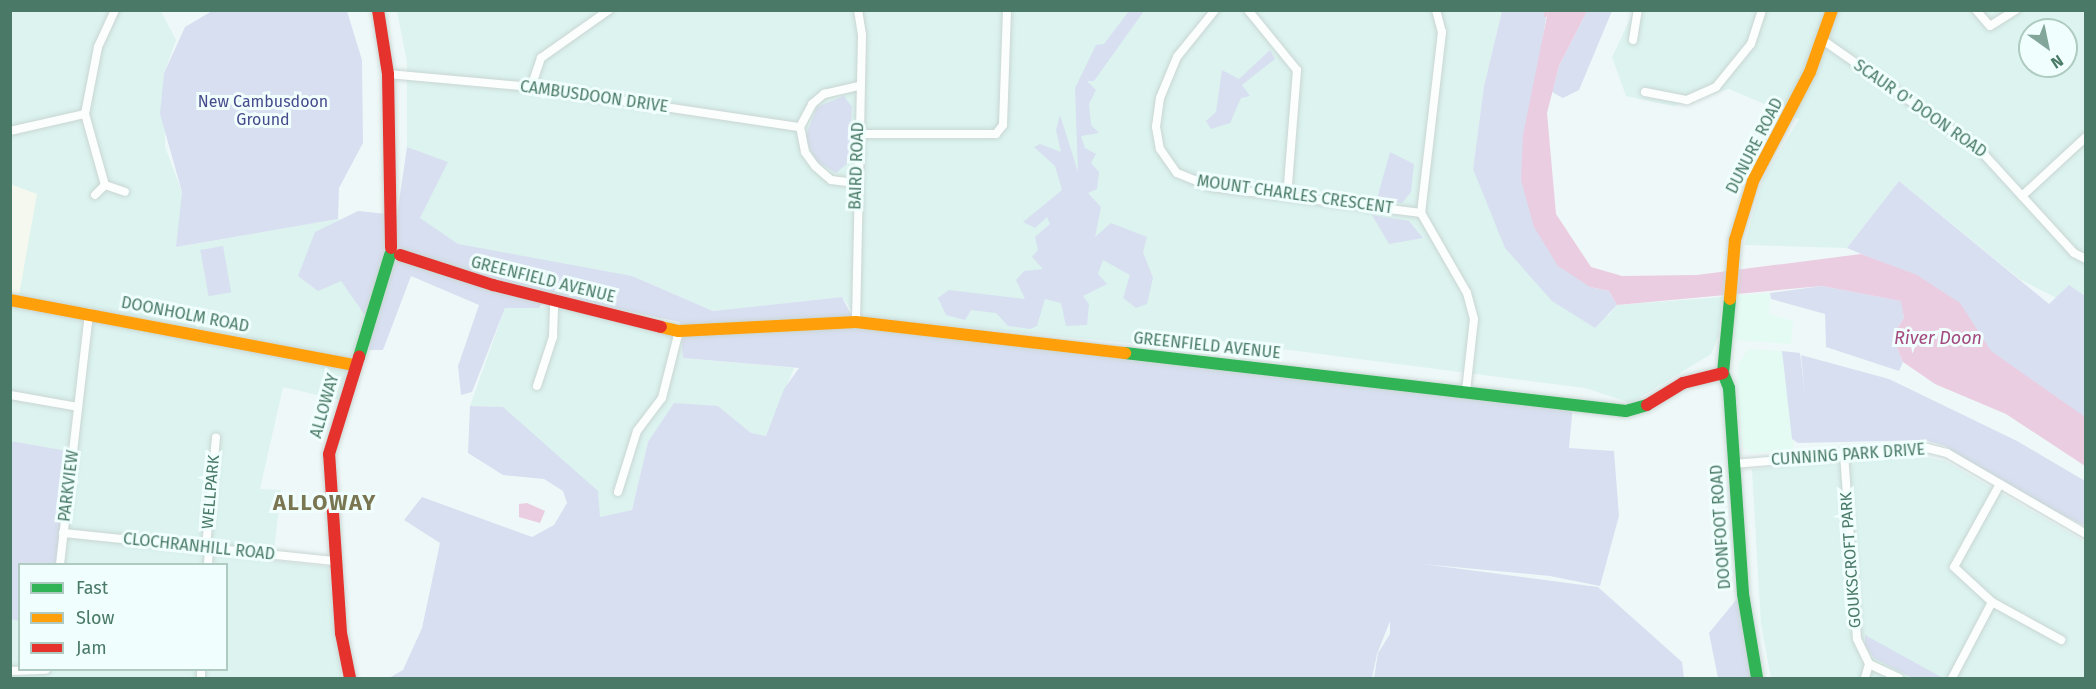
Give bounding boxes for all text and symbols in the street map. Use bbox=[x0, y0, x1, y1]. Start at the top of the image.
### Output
north arrow bbox=[2018, 18, 2078, 78]
text: N bbox=[2047, 51, 2067, 73]
street label: SCAUR O' DOON ROAD bbox=[1850, 56, 1990, 162]
street label: CAMBUSDOON DRIVE bbox=[519, 77, 669, 117]
park label: New Cambusdoon Ground bbox=[198, 92, 328, 130]
street label: DUNURE ROAD bbox=[1723, 95, 1787, 197]
street label: BAIRD ROAD bbox=[846, 122, 868, 210]
street label: MOUNT CHARLES CRESCENT bbox=[1196, 172, 1394, 218]
street label: GREENFIELD AVENUE bbox=[469, 253, 617, 307]
street label: DOONHOLM ROAD bbox=[119, 293, 251, 337]
water label: River Doon bbox=[1894, 327, 1982, 349]
street label: GREENFIELD AVENUE bbox=[1132, 329, 1282, 363]
street label: ALLOWAY bbox=[307, 372, 343, 440]
street label: CUNNING PARK DRIVE bbox=[1770, 440, 1926, 470]
street label: PARKVIEW bbox=[55, 449, 83, 523]
street label: WELLPARK bbox=[198, 454, 224, 530]
street label: DOONFOOT ROAD bbox=[1707, 464, 1735, 590]
district label: ALLOWAY bbox=[273, 490, 377, 516]
street label: GOUKSCROFT PARK bbox=[1837, 491, 1865, 629]
street label: CLOCHRANHILL ROAD bbox=[122, 529, 276, 565]
legend bbox=[18, 563, 228, 671]
text: Fast bbox=[76, 577, 108, 599]
text: Slow bbox=[76, 607, 114, 629]
text: Jam bbox=[76, 637, 107, 659]

